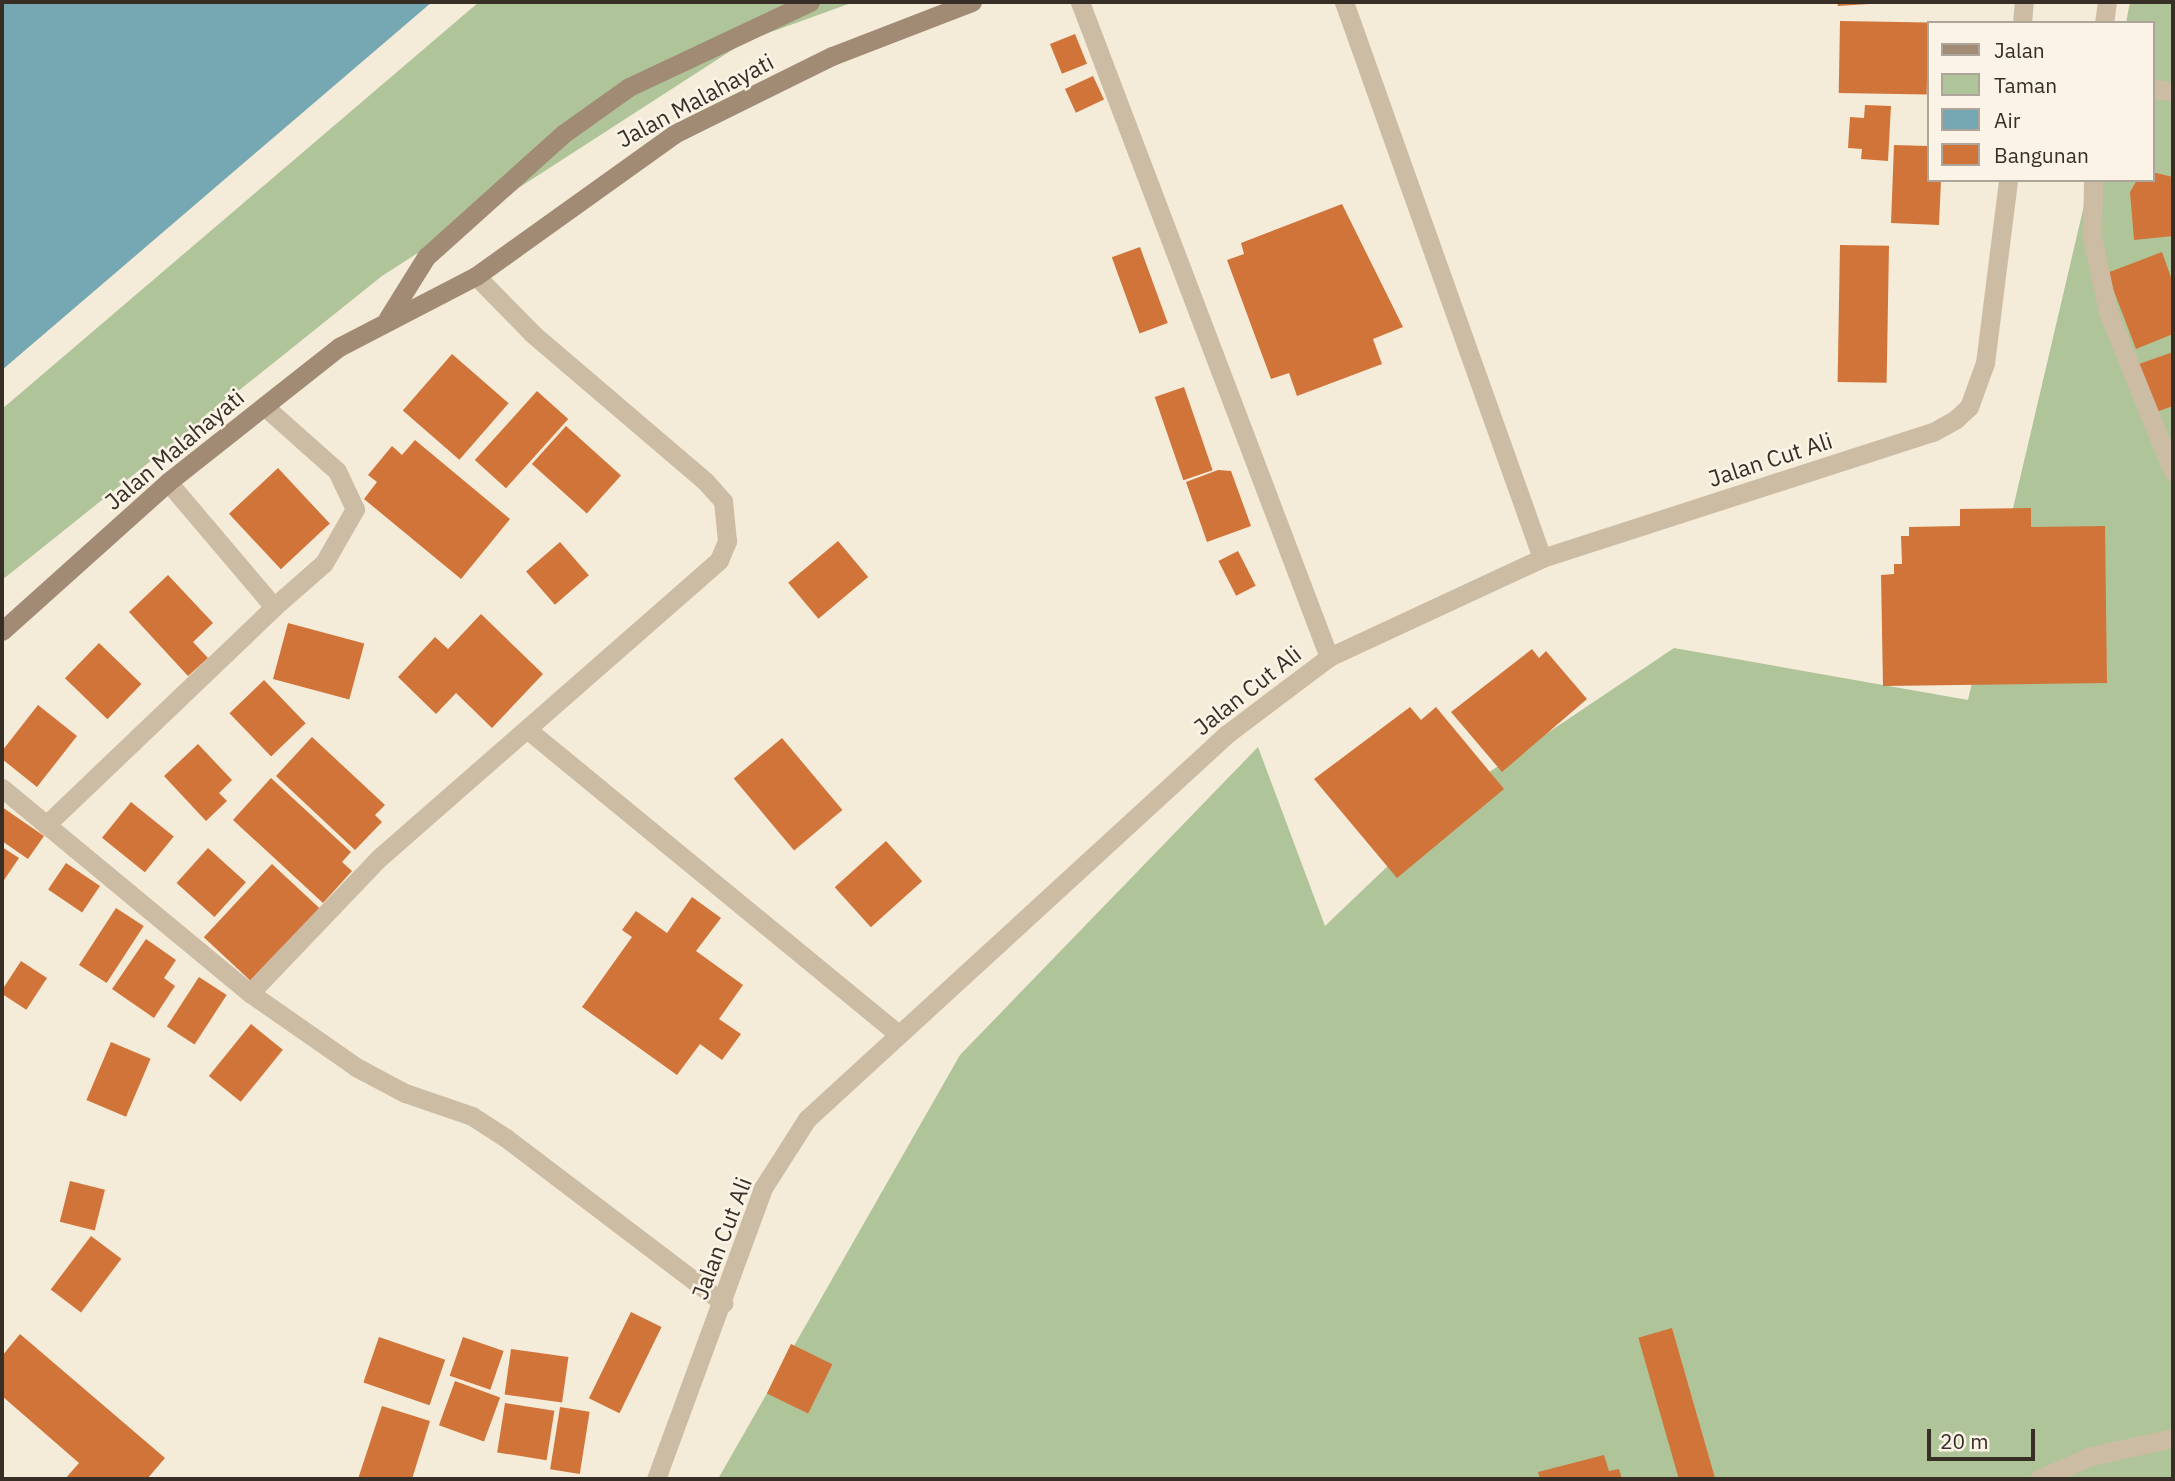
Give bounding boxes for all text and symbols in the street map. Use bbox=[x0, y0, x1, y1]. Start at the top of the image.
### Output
legend bbox=[1926, 21, 2154, 182]
text: Jalan bbox=[1994, 36, 2045, 64]
street label: Jalan Malahayati bbox=[612, 47, 778, 153]
text: Taman bbox=[1994, 71, 2057, 99]
text: Air bbox=[1994, 106, 2020, 134]
text: Bangunan bbox=[1994, 141, 2089, 169]
street label: Jalan Malahayati bbox=[99, 383, 249, 515]
street label: Jalan Cut Ali bbox=[1705, 426, 1835, 492]
street label: Jalan Cut Ali bbox=[1188, 640, 1306, 740]
street label: Jalan Cut Ali bbox=[685, 1173, 757, 1303]
scale bar bbox=[1930, 1414, 2038, 1458]
text: 20 m bbox=[1940, 1427, 1989, 1455]

